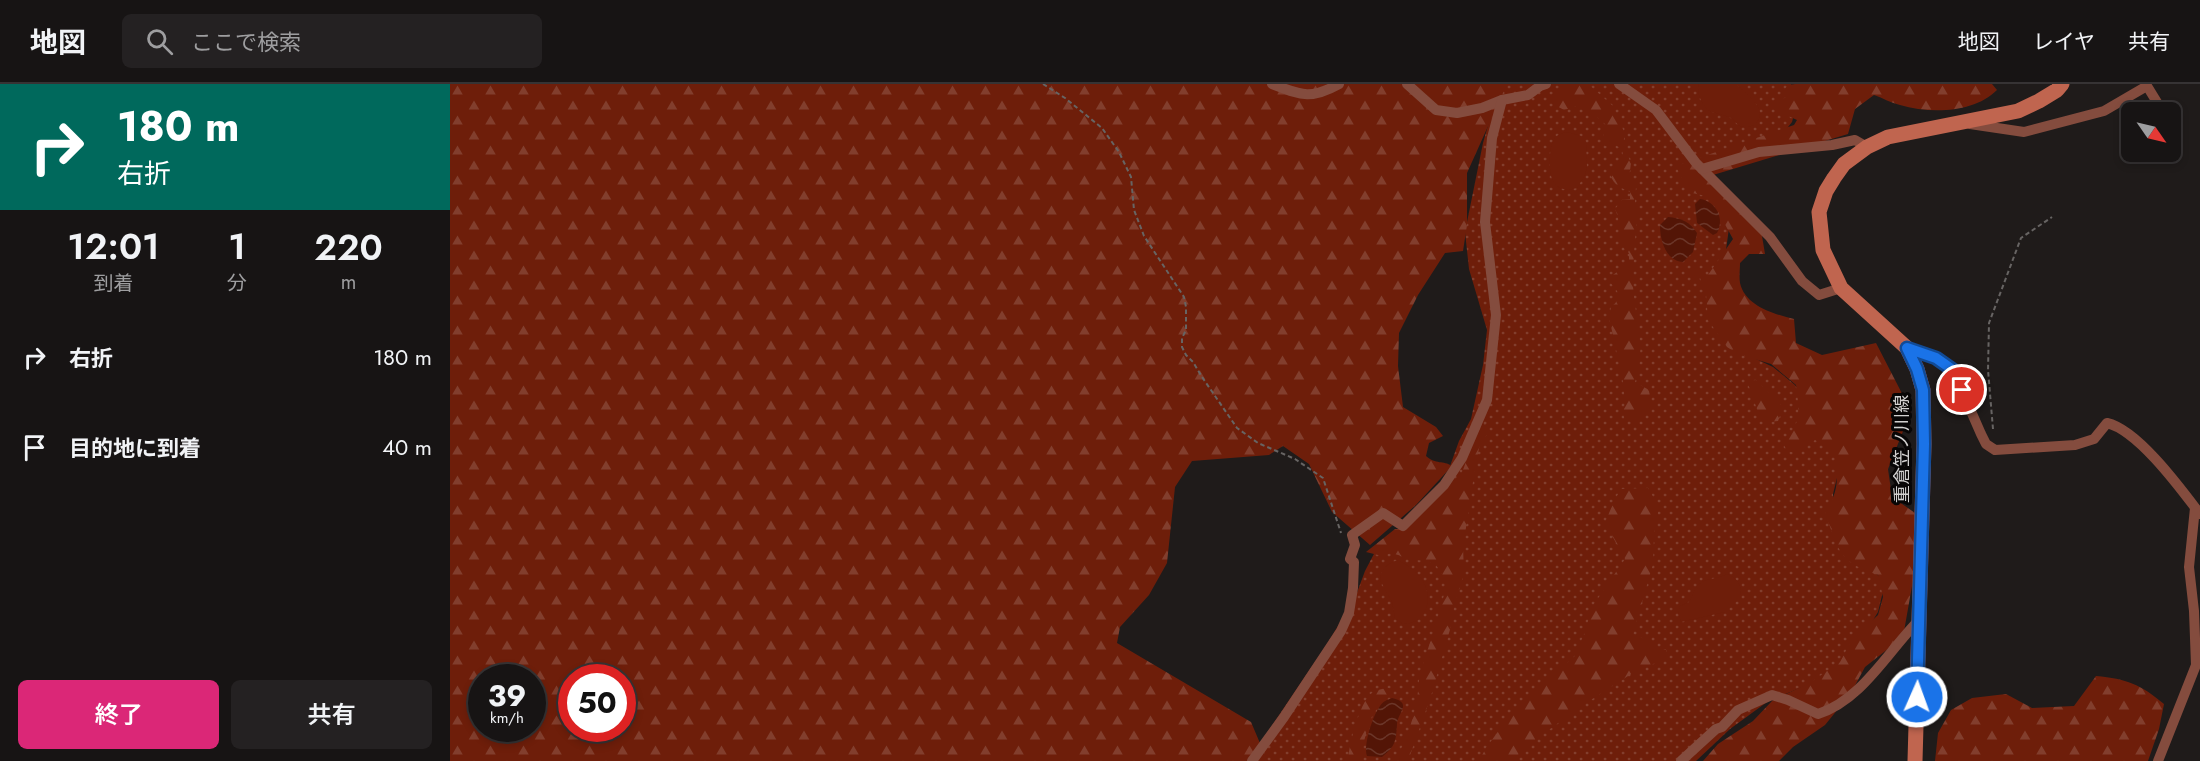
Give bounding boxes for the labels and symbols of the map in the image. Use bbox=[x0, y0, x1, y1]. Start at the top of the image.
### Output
north arrow bbox=[2121, 102, 2181, 162]
pin bbox=[1936, 364, 1987, 415]
street label: 重倉笠ノ川線 bbox=[1889, 395, 1915, 503]
speed limit sign: 50 bbox=[558, 664, 636, 742]
position arrow bbox=[1885, 665, 1949, 729]

